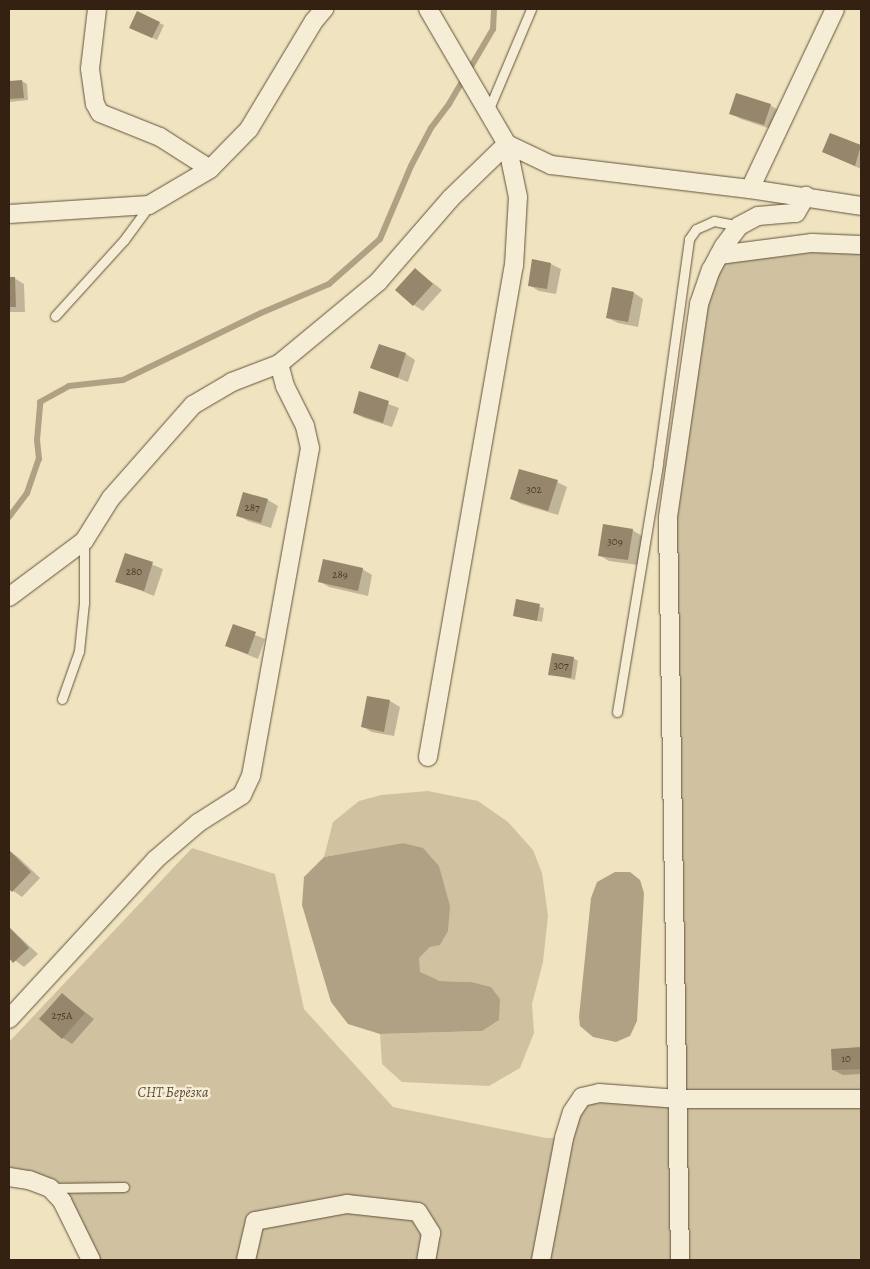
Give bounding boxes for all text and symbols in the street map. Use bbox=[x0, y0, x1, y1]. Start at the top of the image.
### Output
house number: 302 bbox=[526, 483, 542, 497]
house number: 287 bbox=[244, 501, 260, 515]
house number: 309 bbox=[607, 535, 623, 549]
house number: 280 bbox=[126, 565, 142, 579]
house number: 289 bbox=[332, 568, 348, 582]
house number: 307 bbox=[553, 659, 569, 673]
house number: 275А bbox=[52, 1009, 72, 1023]
house number: 10 bbox=[841, 1052, 851, 1066]
park label: СНТ Берёзка bbox=[138, 1085, 208, 1101]

